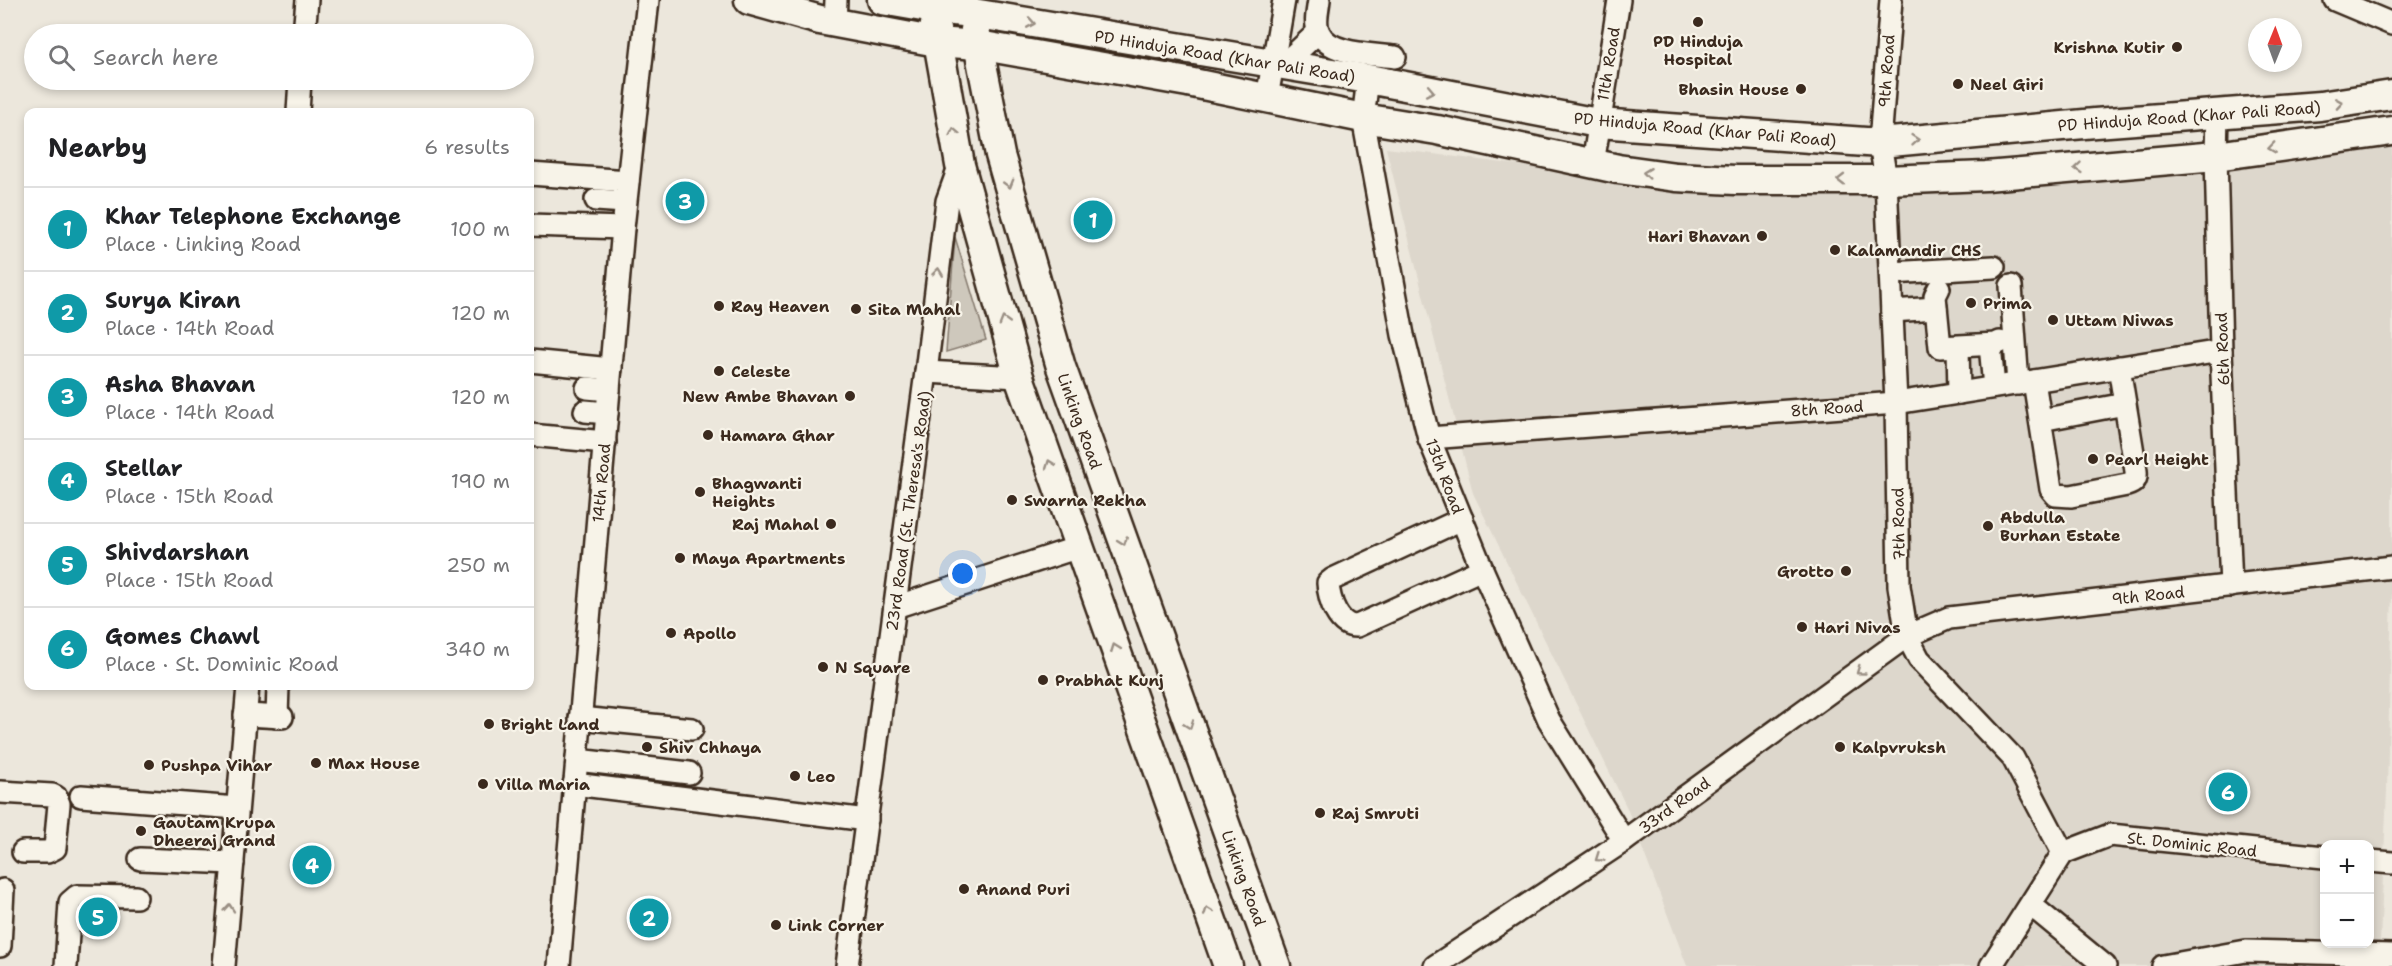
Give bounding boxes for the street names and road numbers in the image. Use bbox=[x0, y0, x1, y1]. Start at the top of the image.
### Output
street label: PD Hinduja Road (Khar Pali Road) bbox=[1093, 25, 1357, 87]
street label: 11th Road bbox=[1592, 25, 1625, 103]
street label: 9th Road bbox=[1873, 34, 1900, 108]
street label: PD Hinduja Road (Khar Pali Road) bbox=[2057, 97, 2321, 136]
street label: PD Hinduja Road (Khar Pali Road) bbox=[1573, 108, 1837, 151]
street label: 6th Road bbox=[2211, 312, 2234, 386]
street label: Linking Road bbox=[1052, 370, 1107, 472]
street label: 23rd Road (St. Theresa's Road) bbox=[881, 390, 936, 632]
street label: 8th Road bbox=[1790, 395, 1864, 422]
street label: 13th Road bbox=[1421, 435, 1469, 517]
street label: 14th Road bbox=[588, 443, 615, 524]
street label: 7th Road bbox=[1887, 487, 1910, 561]
street label: 9th Road bbox=[2110, 581, 2186, 610]
street label: 33rd Road bbox=[1634, 772, 1714, 838]
street label: Linking Road bbox=[1216, 827, 1271, 929]
street label: St. Dominic Road bbox=[2126, 827, 2258, 862]

